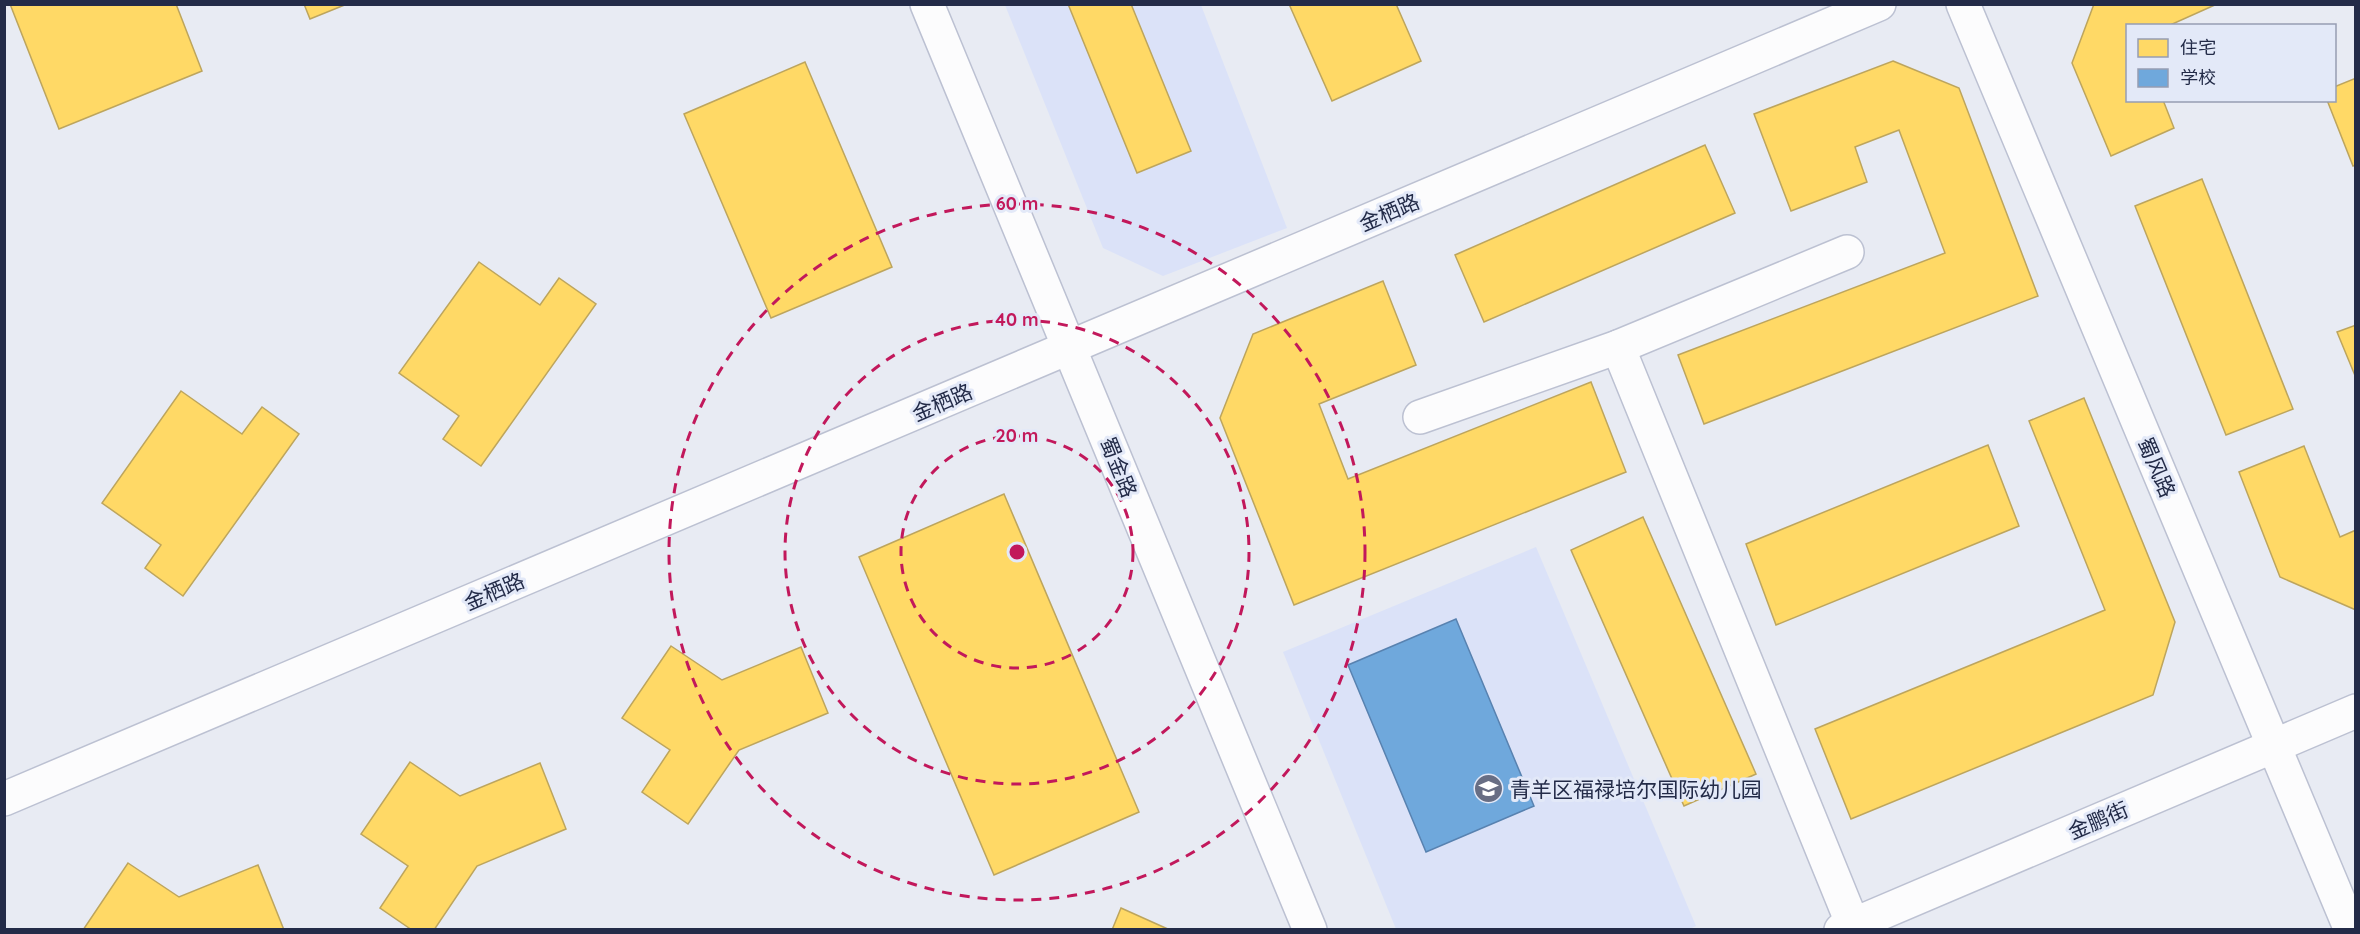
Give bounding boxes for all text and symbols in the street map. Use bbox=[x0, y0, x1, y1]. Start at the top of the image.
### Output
legend bbox=[2126, 24, 2336, 102]
text: 住宅 bbox=[2180, 36, 2216, 59]
text: 学校 bbox=[2180, 66, 2216, 89]
street label: 金栖路 bbox=[1355, 188, 1423, 236]
text: 60 m bbox=[996, 192, 1038, 215]
text: 40 m bbox=[995, 308, 1039, 331]
street label: 金栖路 bbox=[908, 378, 976, 426]
text: 20 m bbox=[996, 424, 1038, 447]
street label: 蜀金路 bbox=[1095, 433, 1143, 501]
street label: 蜀风路 bbox=[2133, 433, 2181, 501]
centre of rings bbox=[1007, 542, 1027, 562]
street label: 金栖路 bbox=[460, 567, 528, 615]
school or university icon: 青羊区福禄培尔国际幼儿园 bbox=[1473, 773, 1505, 805]
place label: 青羊区福禄培尔国际幼儿园 bbox=[1510, 776, 1762, 802]
street label: 金鹏街 bbox=[2064, 796, 2132, 844]

